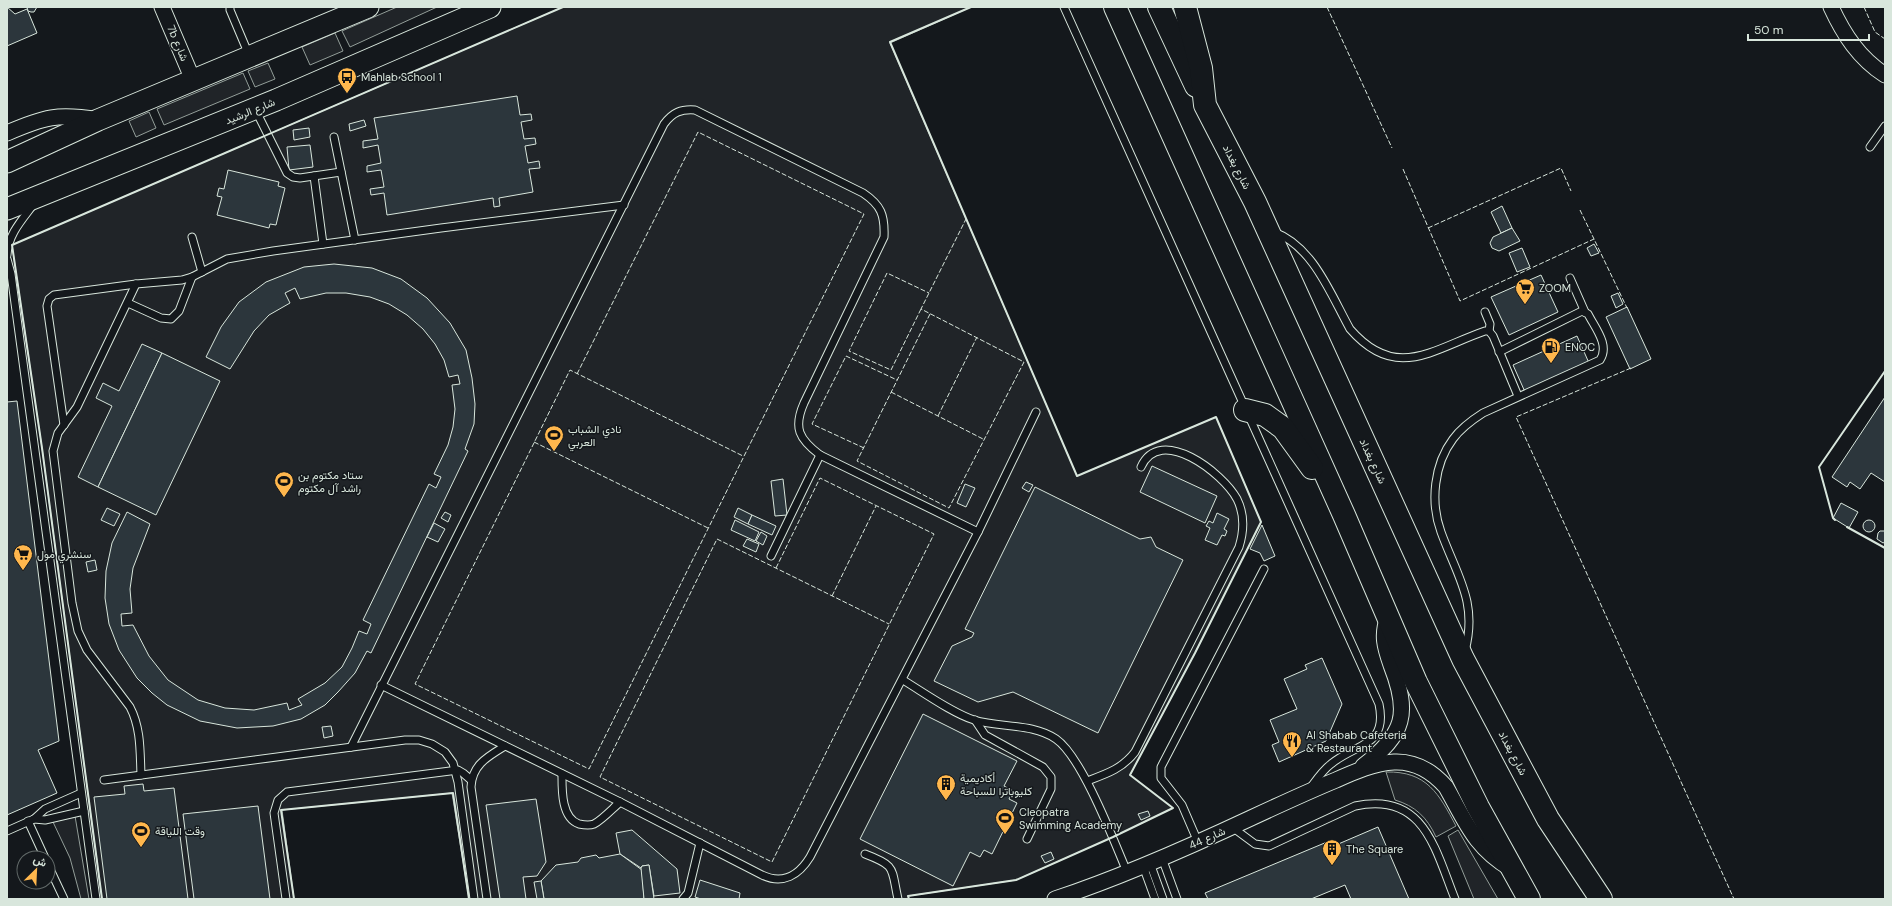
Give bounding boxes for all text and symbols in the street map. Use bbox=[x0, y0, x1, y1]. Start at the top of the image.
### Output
scale bar bbox=[1748, 16, 1869, 42]
text: 50 m bbox=[1754, 22, 1783, 38]
street label: 7b شارع bbox=[163, 23, 192, 64]
bus stop icon: Mahlab School 1 bbox=[336, 66, 358, 94]
place label: Mahlab School 1 bbox=[361, 70, 442, 84]
street label: شارع الرشيد bbox=[223, 95, 278, 128]
street label: شارع بغداد bbox=[1219, 142, 1254, 192]
supermarket icon: ZOOM bbox=[1514, 277, 1536, 305]
place label: ZOOM bbox=[1539, 281, 1571, 295]
fuel station icon: ENOC bbox=[1540, 336, 1562, 364]
place label: ENOC bbox=[1565, 340, 1595, 354]
place label: نادي الشباب العربي bbox=[568, 422, 621, 452]
sports icon: نادي الشباب العربي bbox=[543, 424, 565, 452]
street label: شارع بغداد bbox=[1356, 436, 1390, 487]
place label: ستاد مكتوم بن راشد آل مكتوم bbox=[298, 468, 363, 496]
sports icon: ستاد مكتوم بن راشد آل مكتوم bbox=[273, 470, 295, 498]
supermarket icon: سنشري مول bbox=[12, 543, 34, 571]
place label: سنشري مول bbox=[37, 547, 92, 564]
place label: Al Shabab Cafeteria & Restaurant bbox=[1306, 728, 1407, 755]
street label: شارع بغداد bbox=[1495, 728, 1531, 778]
restaurant icon: Al Shabab Cafeteria & Restaurant bbox=[1281, 730, 1303, 758]
place label: أكاديمية كليوباترا للسباحة bbox=[960, 771, 1032, 798]
building icon: أكاديمية كليوباترا للسباحة bbox=[935, 773, 957, 801]
place label: Cleopatra Swimming Academy bbox=[1019, 805, 1122, 832]
sports icon: Cleopatra Swimming Academy bbox=[994, 807, 1016, 835]
sports icon: وقت اللياقة bbox=[130, 820, 152, 848]
place label: وقت اللياقة bbox=[155, 824, 205, 838]
street label: شارع 44 bbox=[1187, 824, 1228, 853]
building icon: The Square bbox=[1321, 838, 1343, 866]
place label: The Square bbox=[1346, 842, 1403, 856]
north arrow bbox=[16, 850, 56, 890]
text: ش bbox=[31, 852, 49, 870]

